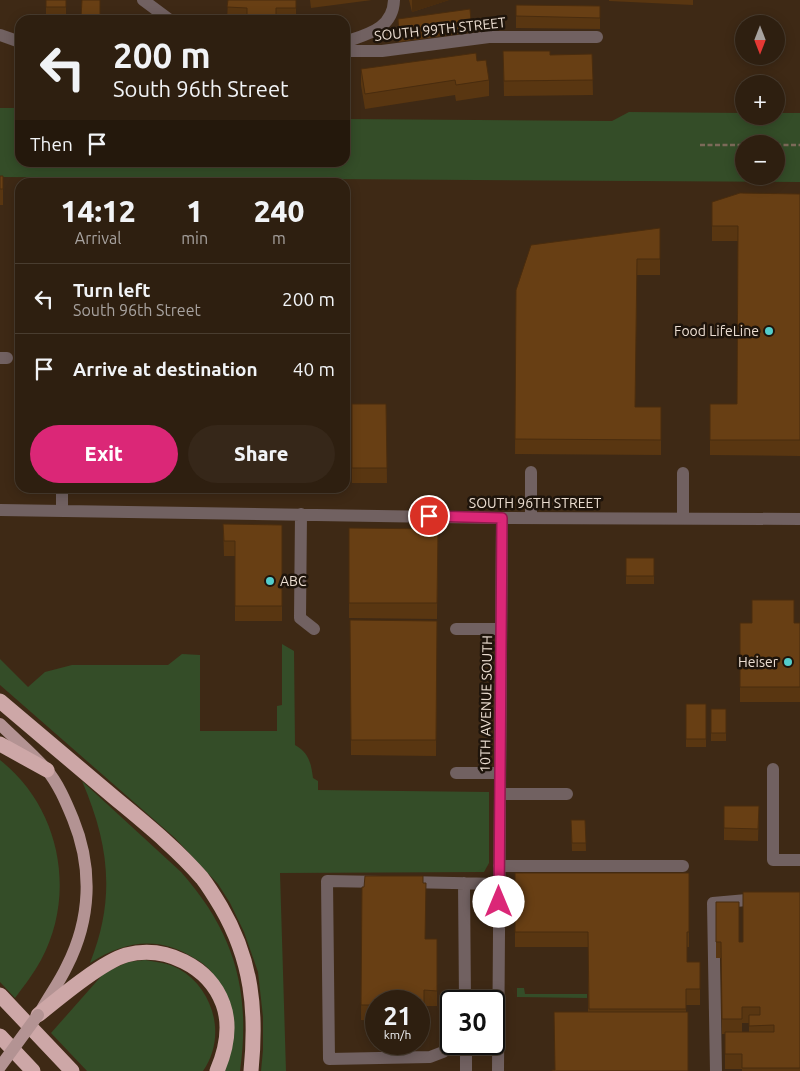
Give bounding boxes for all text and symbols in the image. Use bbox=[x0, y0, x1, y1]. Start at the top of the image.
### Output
street label: SOUTH 99TH STREET bbox=[373, 14, 507, 44]
north arrow bbox=[735, 15, 785, 65]
map controls bbox=[735, 15, 785, 185]
icon: left bbox=[30, 35, 95, 100]
text: 200 m bbox=[113, 35, 211, 75]
button: + bbox=[735, 75, 785, 125]
text: South 96th Street bbox=[113, 76, 289, 101]
icon: arrive bbox=[83, 130, 111, 158]
text: Then bbox=[30, 133, 73, 155]
button: − bbox=[735, 135, 785, 185]
text: 14:12 bbox=[61, 194, 136, 228]
text: 1 bbox=[186, 194, 203, 228]
text: 240 bbox=[254, 194, 304, 228]
text: Arrival bbox=[75, 229, 121, 247]
text: min bbox=[181, 229, 208, 247]
text: m bbox=[272, 229, 286, 247]
text: Turn left bbox=[73, 279, 151, 301]
icon: left bbox=[30, 285, 58, 313]
text: 200 m bbox=[282, 288, 335, 310]
text: South 96th Street bbox=[73, 301, 201, 319]
place label: Food LifeLine bbox=[674, 323, 759, 339]
marker: Food LifeLine bbox=[763, 325, 775, 337]
icon: arrive bbox=[30, 355, 58, 383]
text: Arrive at destination bbox=[73, 358, 258, 380]
text: 40 m bbox=[293, 358, 335, 380]
button: Exit bbox=[30, 425, 178, 483]
button: Share bbox=[188, 425, 335, 483]
pin bbox=[408, 495, 450, 537]
street label: SOUTH 96TH STREET bbox=[469, 495, 601, 511]
icon: arrive bbox=[415, 502, 443, 530]
place label: ABC bbox=[280, 573, 307, 589]
marker: ABC bbox=[264, 575, 276, 587]
street label: 10TH AVENUE SOUTH bbox=[477, 635, 495, 773]
place label: Heiser bbox=[738, 654, 779, 670]
marker: Heiser bbox=[782, 656, 794, 668]
position arrow bbox=[472, 875, 524, 927]
speed limit sign: 30 bbox=[440, 990, 505, 1055]
text: 21 bbox=[383, 1002, 412, 1030]
text: km/h bbox=[384, 1028, 411, 1041]

